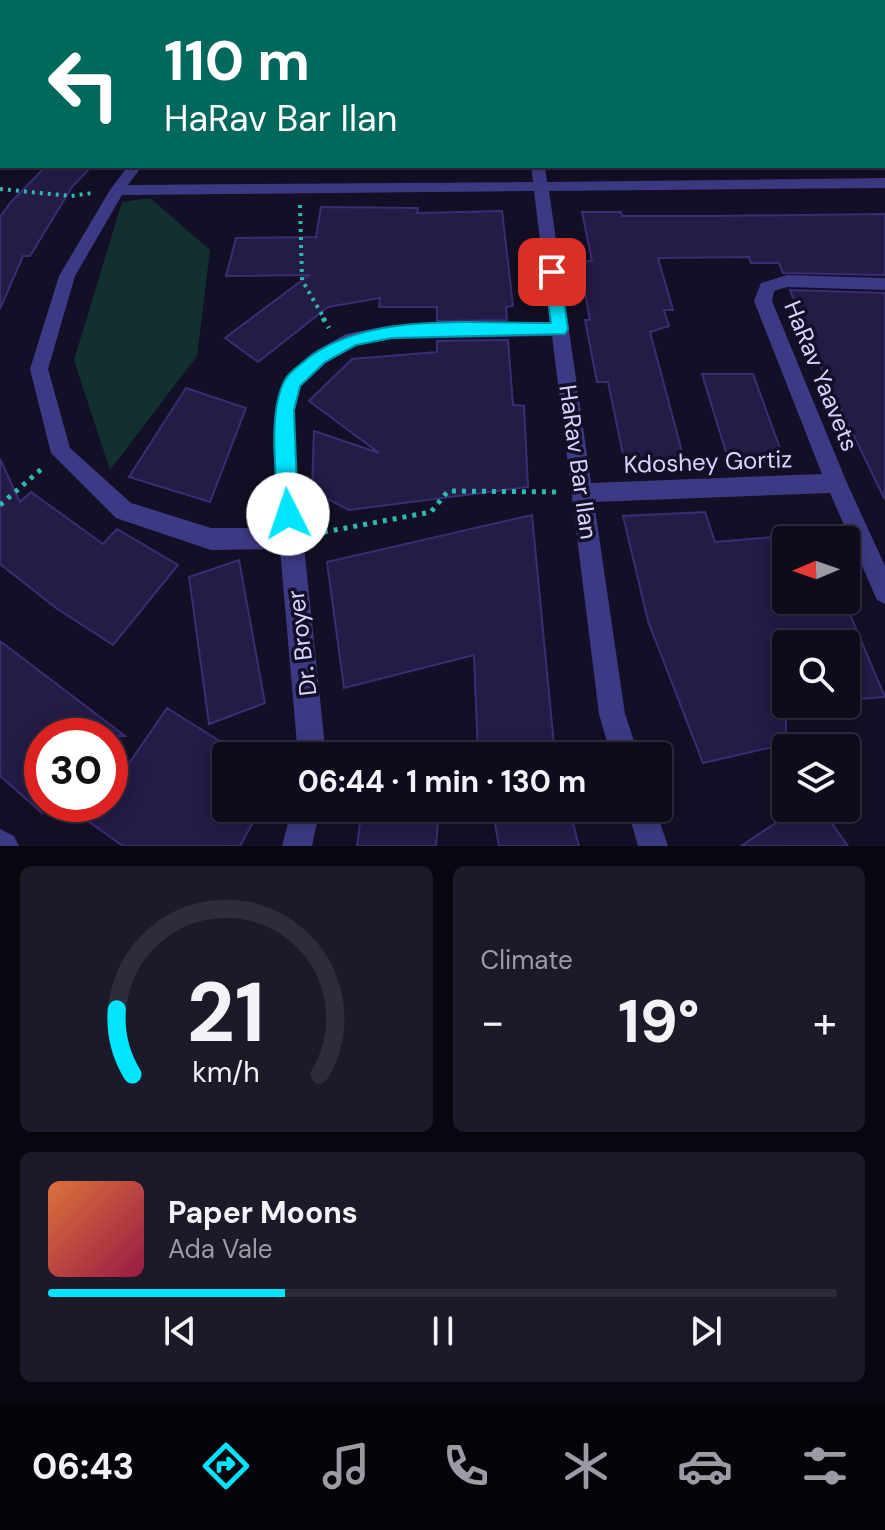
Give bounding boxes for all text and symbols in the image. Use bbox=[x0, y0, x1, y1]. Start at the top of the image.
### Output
text: 110 m bbox=[164, 24, 310, 97]
icon: left bbox=[32, 32, 136, 136]
text: HaRav Bar Ilan bbox=[164, 95, 397, 142]
pin bbox=[518, 238, 586, 306]
icon: arrive bbox=[530, 250, 574, 294]
street label: HaRav Yaavets bbox=[777, 296, 866, 456]
street label: HaRav Bar Ilan bbox=[552, 383, 605, 541]
street label: Kdoshey Gortiz bbox=[623, 443, 793, 480]
position arrow bbox=[246, 472, 330, 556]
north arrow bbox=[772, 526, 860, 614]
map controls bbox=[772, 526, 860, 822]
street label: Dr. Broyer bbox=[280, 588, 323, 698]
button: search bbox=[772, 630, 860, 718]
speed limit sign: 30 bbox=[24, 718, 128, 822]
button: layers bbox=[772, 734, 860, 822]
text: 06:44 · 1 min · 130 m bbox=[298, 762, 586, 801]
text: Climate bbox=[481, 943, 573, 977]
text: 21 bbox=[187, 958, 265, 1067]
text: 19° bbox=[618, 982, 700, 1061]
text: − bbox=[481, 993, 505, 1051]
text: + bbox=[813, 993, 837, 1051]
text: km/h bbox=[192, 1054, 260, 1091]
text: Paper Moons bbox=[168, 1193, 358, 1232]
text: Ada Vale bbox=[168, 1232, 273, 1266]
icon: previous bbox=[158, 1309, 202, 1353]
icon: pause bbox=[421, 1309, 465, 1353]
icon: next bbox=[684, 1309, 728, 1353]
icon: directions bbox=[198, 1438, 254, 1494]
icon: music bbox=[318, 1438, 374, 1494]
icon: phone bbox=[438, 1438, 494, 1494]
icon: climate bbox=[558, 1438, 614, 1494]
icon: car bbox=[677, 1438, 733, 1494]
icon: filters bbox=[797, 1438, 853, 1494]
text: 06:43 bbox=[32, 1443, 134, 1490]

